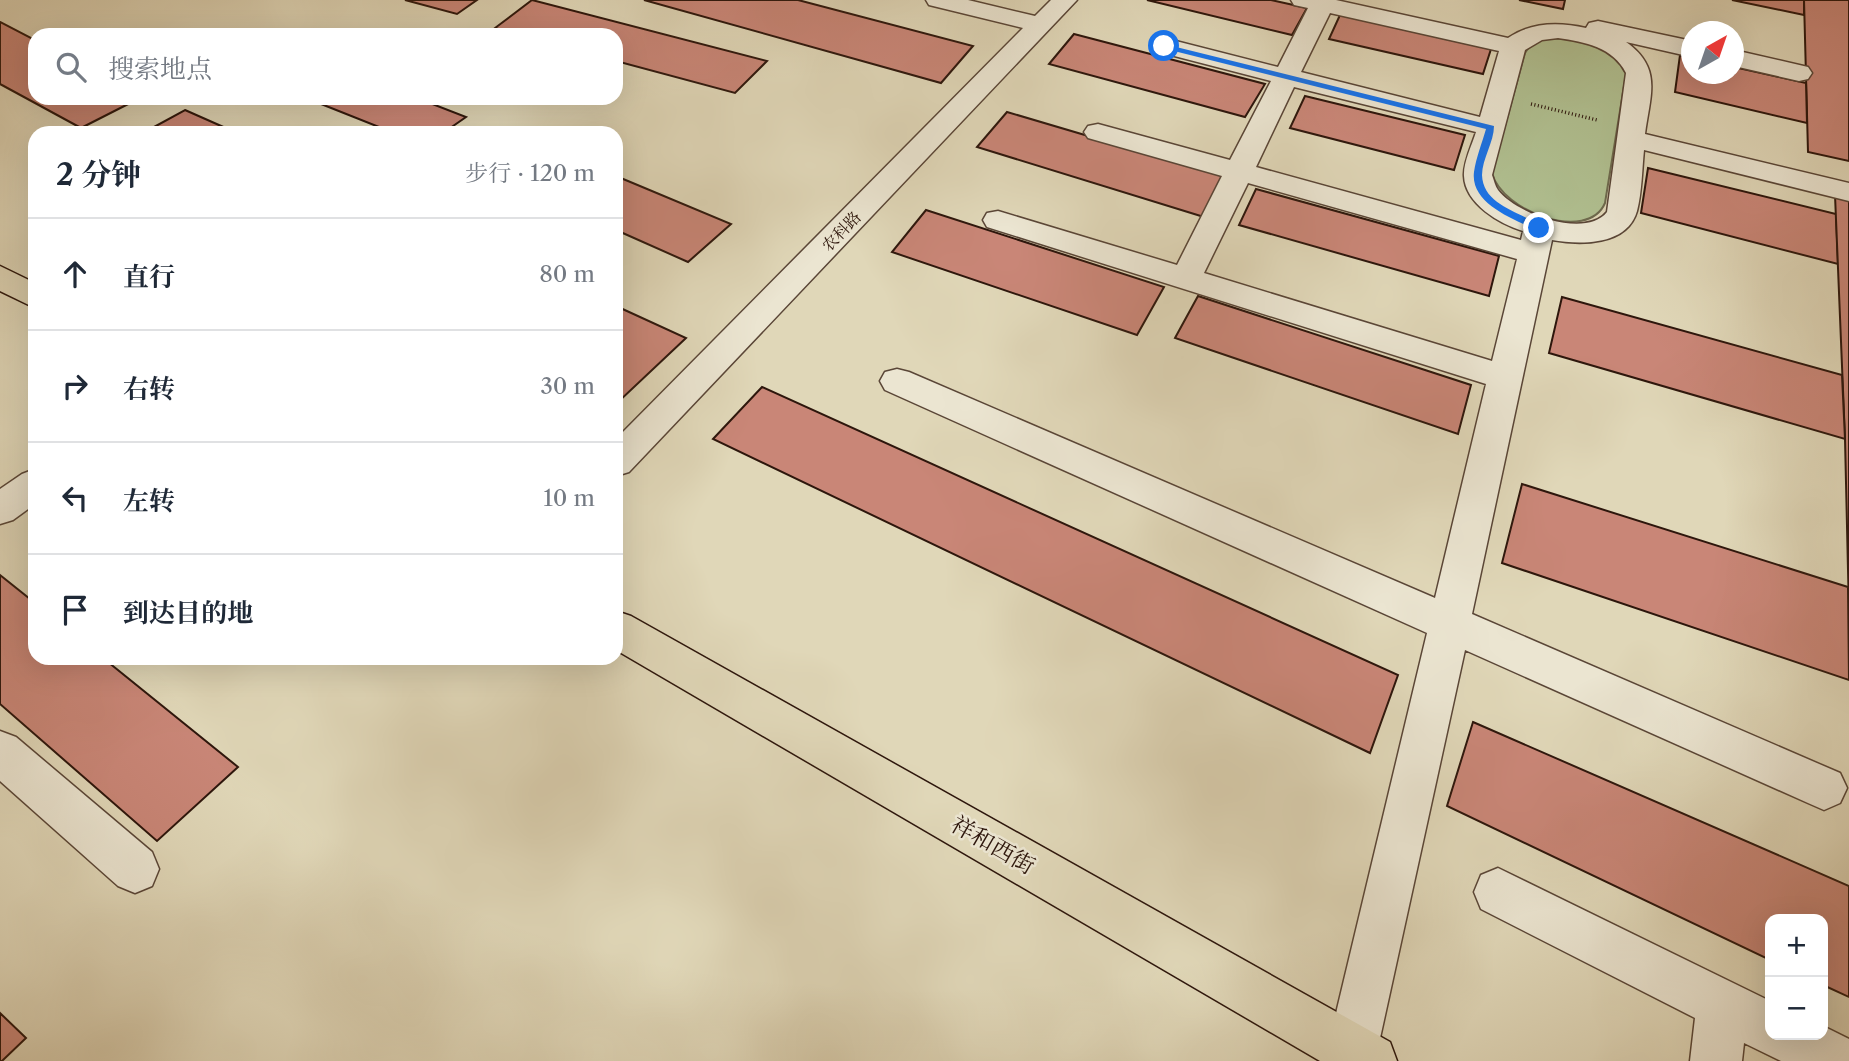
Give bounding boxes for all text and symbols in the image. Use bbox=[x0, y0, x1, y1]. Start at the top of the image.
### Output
north arrow bbox=[1681, 21, 1744, 84]
search box bbox=[28, 28, 623, 105]
route start bbox=[1148, 30, 1179, 61]
icon: search bbox=[52, 48, 90, 86]
text: 搜索地点 bbox=[108, 53, 212, 85]
text: 2 分钟 bbox=[56, 156, 141, 193]
text: 步行 · 120 m bbox=[465, 159, 595, 187]
street label: 农科路 bbox=[817, 207, 865, 255]
route end bbox=[1523, 212, 1554, 243]
icon: ahead bbox=[56, 255, 94, 293]
text: 80 m bbox=[539, 260, 595, 288]
text: 直行 bbox=[123, 261, 175, 293]
icon: right bbox=[56, 367, 94, 405]
text: 30 m bbox=[540, 372, 595, 400]
text: 右转 bbox=[123, 373, 175, 405]
icon: left bbox=[56, 479, 94, 517]
text: 10 m bbox=[543, 484, 595, 512]
text: 左转 bbox=[123, 485, 175, 517]
icon: arrive bbox=[56, 591, 94, 629]
text: 到达目的地 bbox=[123, 597, 253, 629]
street label: 祥和西街 bbox=[946, 810, 1040, 880]
map controls bbox=[1765, 914, 1828, 1040]
button: + bbox=[1765, 914, 1828, 977]
button: − bbox=[1765, 977, 1828, 1040]

